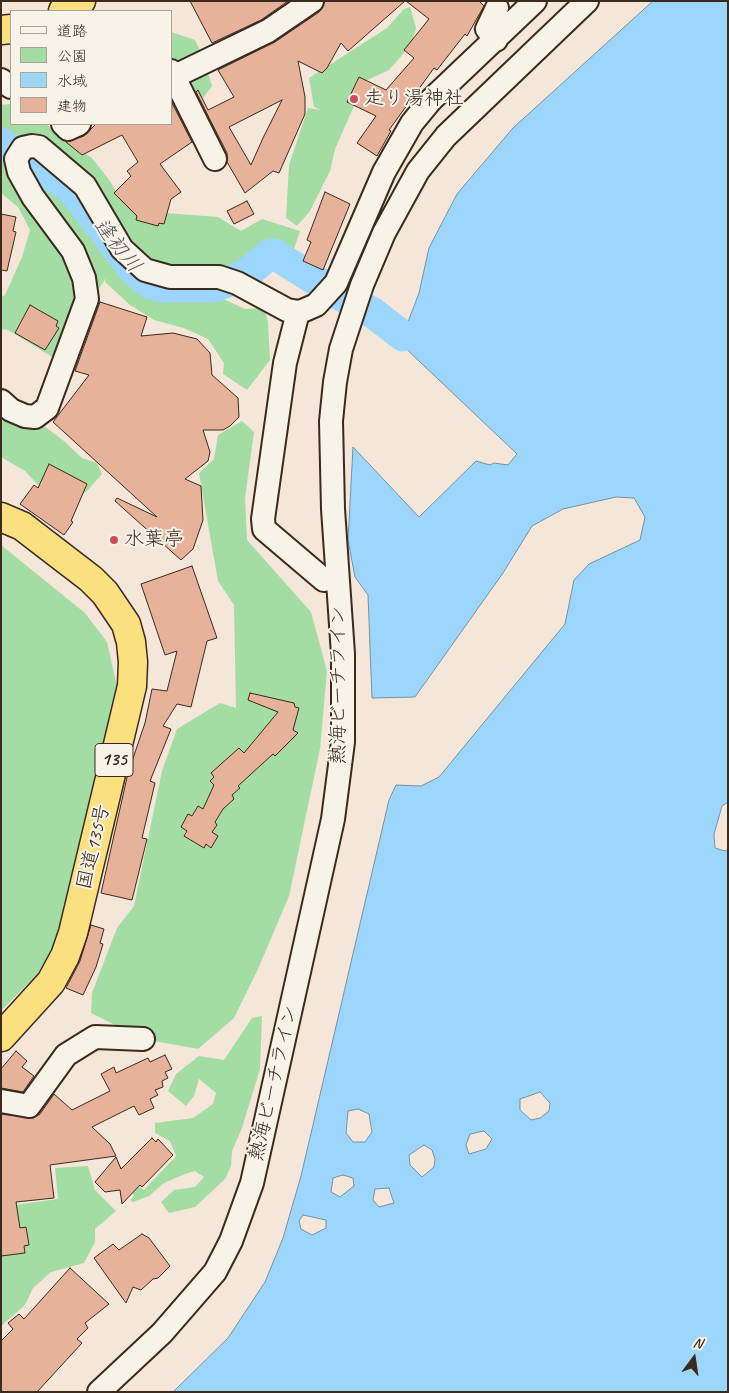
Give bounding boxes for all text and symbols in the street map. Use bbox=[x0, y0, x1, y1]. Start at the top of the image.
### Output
legend bbox=[10, 10, 172, 125]
text: 道路 bbox=[57, 22, 87, 41]
text: 公園 bbox=[57, 47, 87, 66]
text: 水域 bbox=[57, 72, 87, 91]
place label: 走り湯神社 bbox=[364, 87, 464, 111]
marker: 走り湯神社 bbox=[348, 93, 360, 105]
text: 建物 bbox=[57, 97, 87, 116]
water label: 逢初川 bbox=[87, 214, 147, 278]
place label: 水葉亭 bbox=[124, 528, 184, 552]
marker: 水葉亭 bbox=[108, 534, 120, 546]
street label: 熱海ビーチライン bbox=[327, 606, 351, 764]
road number: 135 bbox=[95, 744, 133, 776]
street label: 国道135号 bbox=[73, 802, 115, 892]
street label: 熱海ビーチライン bbox=[244, 1003, 304, 1163]
north arrow bbox=[669, 1333, 719, 1383]
text: N bbox=[691, 1334, 704, 1352]

